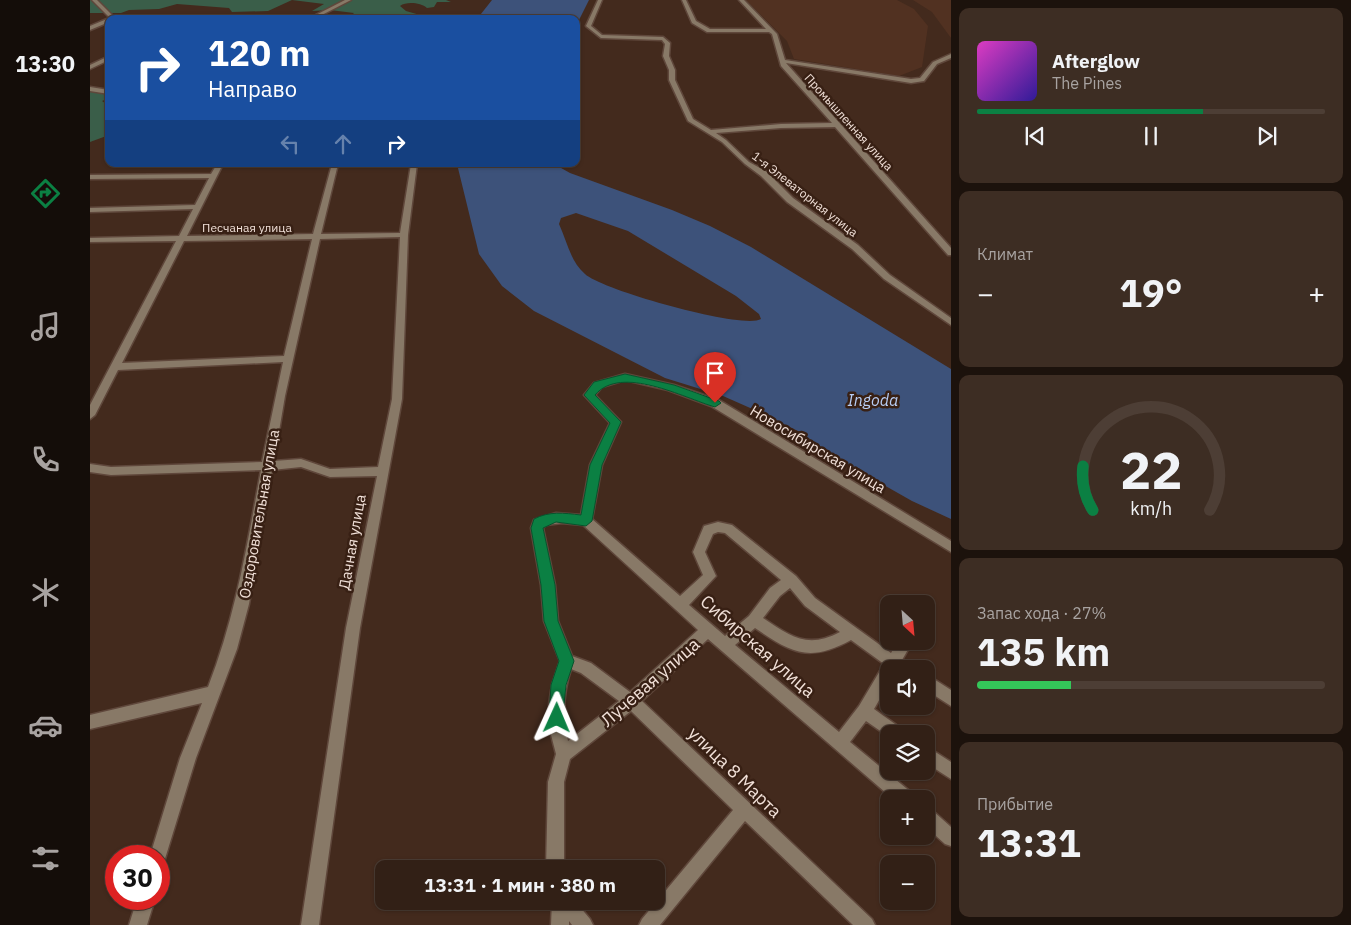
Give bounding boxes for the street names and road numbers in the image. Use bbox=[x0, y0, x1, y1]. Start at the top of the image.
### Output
street label: Промышленная улица bbox=[802, 71, 897, 174]
street label: 1-я Элеваторная улица bbox=[749, 148, 861, 240]
street label: Песчаная улица bbox=[202, 220, 292, 235]
street label: Новосибирская улица bbox=[747, 401, 889, 497]
street label: Оздоровительная улица bbox=[235, 428, 283, 600]
street label: Дачная улица bbox=[334, 493, 370, 591]
street label: Сибирская улица bbox=[696, 590, 821, 703]
street label: Лучевая улица bbox=[596, 632, 705, 731]
street label: улица 8 Марта bbox=[683, 722, 787, 823]

